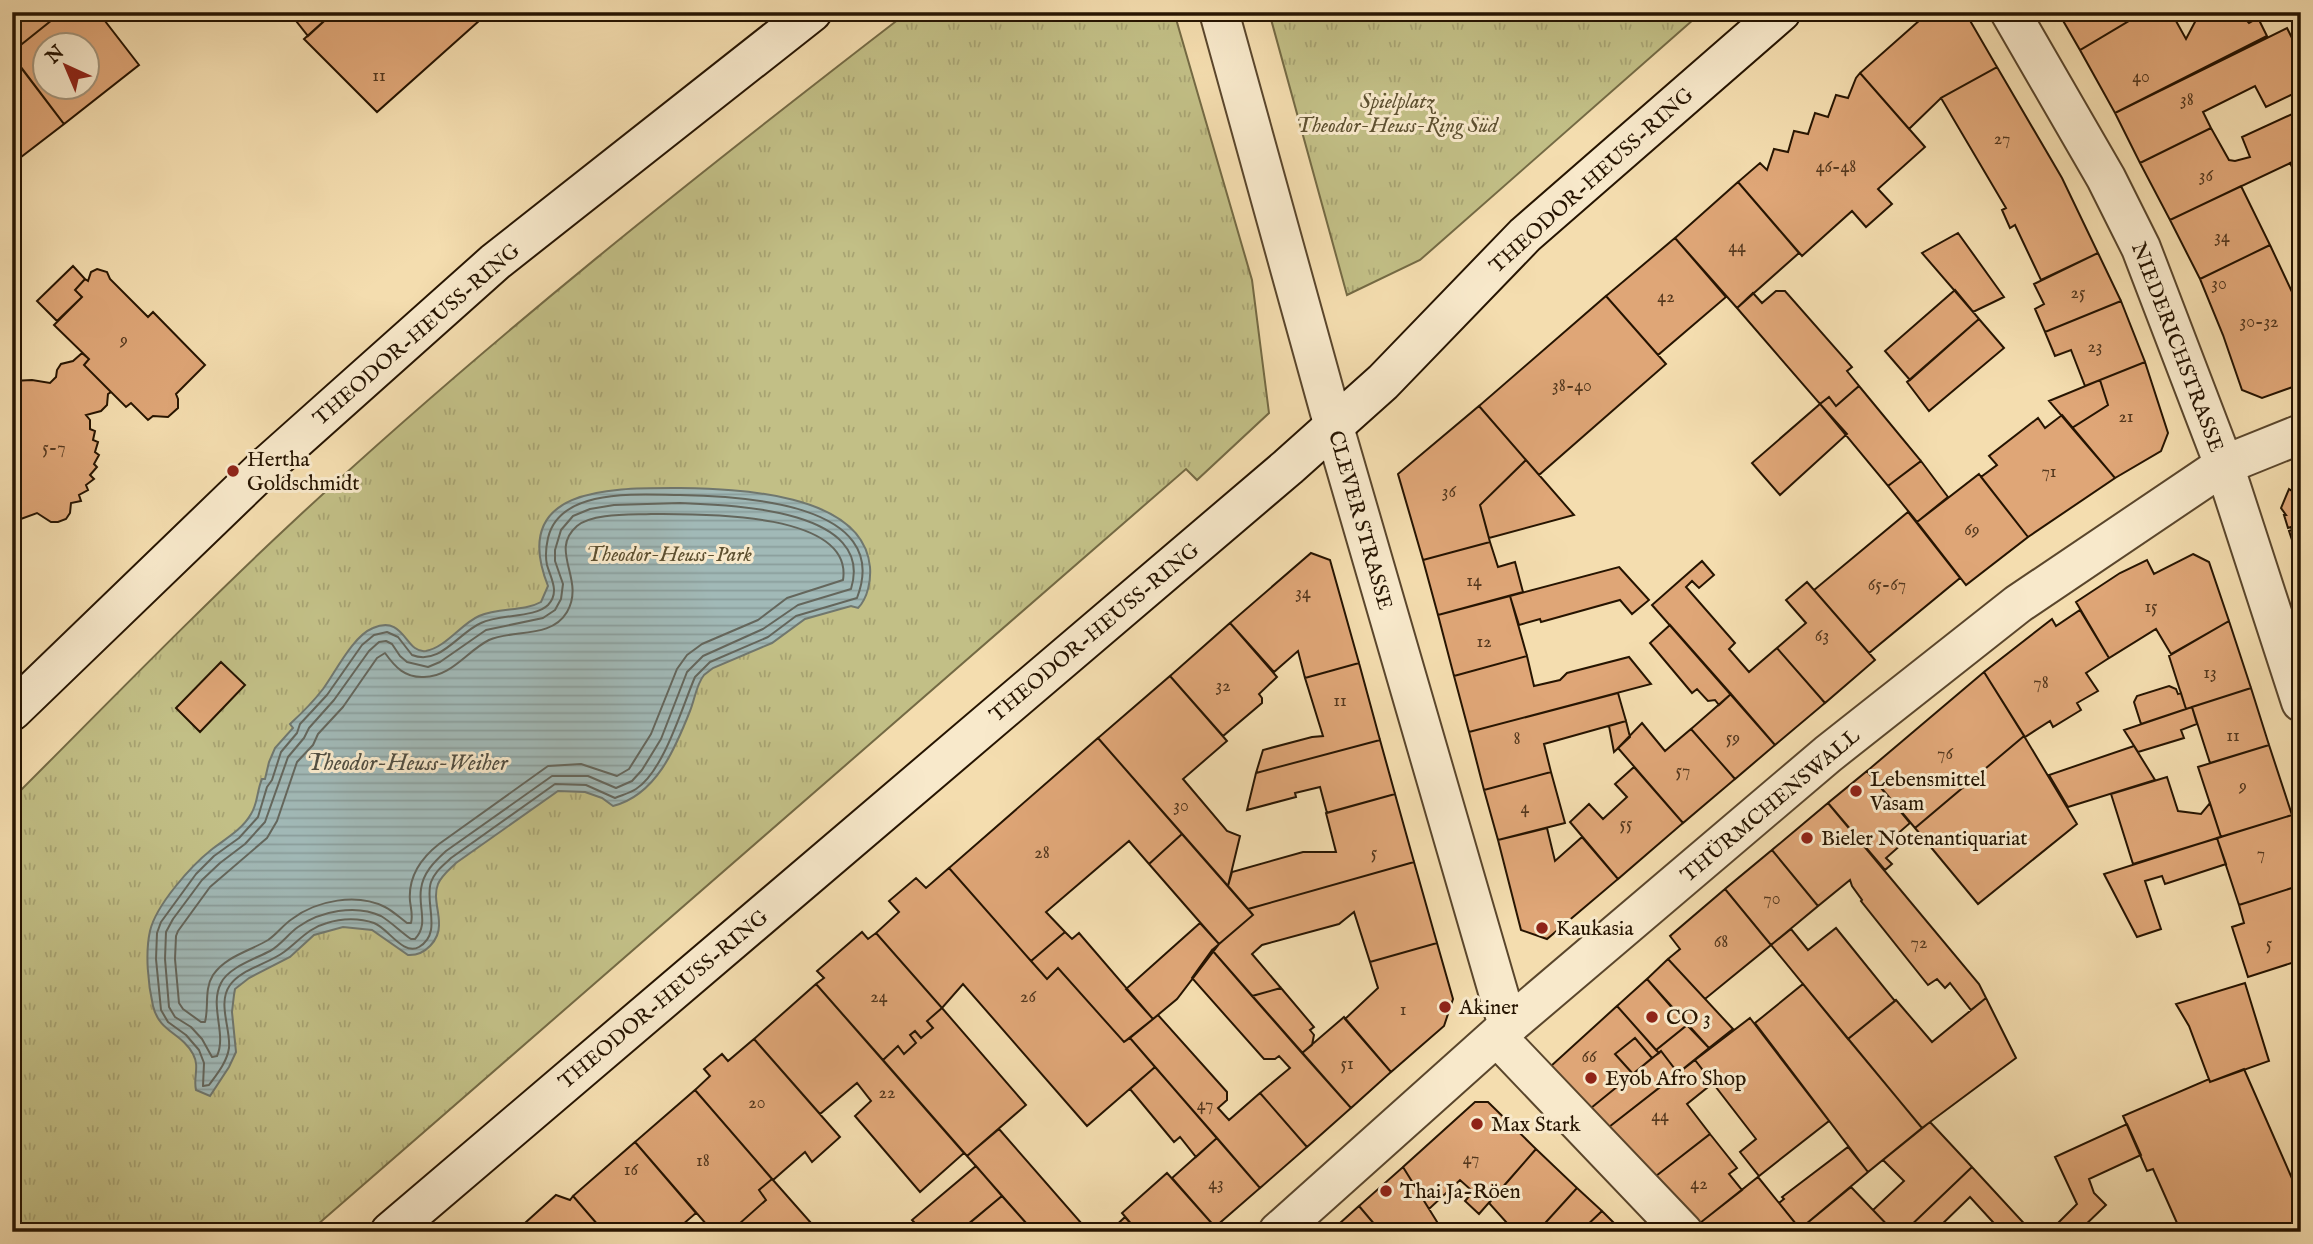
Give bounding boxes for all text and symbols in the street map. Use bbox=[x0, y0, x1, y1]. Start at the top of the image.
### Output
north arrow bbox=[32, 32, 102, 102]
text: N bbox=[41, 40, 70, 70]
house number: 11 bbox=[372, 65, 386, 88]
house number: 40 bbox=[2132, 66, 2150, 89]
street label: THEODOR-HEUSS-RING bbox=[1484, 82, 1700, 280]
park label: Spielplatz Theodor-Heuss-Ring Süd bbox=[1296, 89, 1500, 140]
house number: 38 bbox=[2180, 89, 2194, 112]
house number: 27 bbox=[1994, 128, 2010, 151]
house number: 46-48 bbox=[1816, 156, 1856, 179]
house number: 36 bbox=[2199, 165, 2214, 188]
house number: 34 bbox=[2214, 226, 2230, 249]
house number: 44 bbox=[1728, 236, 1746, 259]
street label: THEODOR-HEUSS-RING bbox=[308, 238, 526, 432]
street label: NIEDERICHSTRASSE bbox=[2124, 239, 2229, 456]
house number: 30 bbox=[2211, 273, 2227, 296]
house number: 25 bbox=[2071, 282, 2086, 305]
house number: 42 bbox=[1657, 286, 1675, 309]
house number: 30-32 bbox=[2239, 311, 2279, 334]
house number: 9 bbox=[119, 329, 128, 352]
house number: 23 bbox=[2087, 336, 2103, 359]
house number: 38-40 bbox=[1552, 375, 1592, 398]
house number: 21 bbox=[2118, 406, 2134, 429]
street label: CLEVER STRASSE bbox=[1321, 428, 1398, 613]
house number: 5-7 bbox=[42, 437, 66, 460]
place label: Hertha Goldschmidt bbox=[247, 447, 360, 498]
house number: 71 bbox=[2041, 461, 2057, 484]
marker: Hertha Goldschmidt bbox=[225, 463, 241, 479]
house number: 36 bbox=[1442, 481, 1457, 504]
house number: 69 bbox=[1964, 519, 1980, 542]
street label: THEODOR-HEUSS-RING bbox=[985, 537, 1206, 729]
park label: Theodor-Heuss-Park bbox=[586, 542, 752, 569]
house number: 14 bbox=[1466, 570, 1482, 593]
house number: 65-67 bbox=[1868, 574, 1906, 597]
house number: 34 bbox=[1295, 582, 1311, 605]
house number: 15 bbox=[2144, 596, 2158, 619]
house number: 63 bbox=[1815, 625, 1829, 648]
house number: 12 bbox=[1476, 631, 1492, 654]
house number: 13 bbox=[2203, 662, 2217, 685]
house number: 78 bbox=[2033, 672, 2049, 695]
house number: 32 bbox=[1215, 675, 1231, 698]
house number: 11 bbox=[1333, 690, 1347, 713]
street label: THÜRMCHENSWALL bbox=[1676, 723, 1866, 889]
house number: 11 bbox=[2226, 725, 2240, 748]
house number: 59 bbox=[1726, 727, 1740, 750]
house number: 8 bbox=[1513, 728, 1521, 751]
house number: 76 bbox=[1937, 743, 1953, 766]
water label: Theodor-Heuss-Weiher bbox=[306, 749, 509, 778]
house number: 57 bbox=[1676, 760, 1690, 783]
place label: Lebensmittel Vasam bbox=[1869, 767, 1986, 818]
house number: 9 bbox=[2238, 775, 2247, 798]
marker: Lebensmittel Vasam bbox=[1848, 783, 1864, 799]
house number: 30 bbox=[1173, 795, 1189, 818]
house number: 4 bbox=[1521, 797, 1530, 820]
house number: 55 bbox=[1619, 813, 1633, 836]
place label: Bieler Notenantiquariat bbox=[1821, 826, 2027, 853]
marker: Bieler Notenantiquariat bbox=[1799, 830, 1815, 846]
house number: 28 bbox=[1034, 842, 1050, 865]
house number: 5 bbox=[1371, 842, 1378, 865]
house number: 7 bbox=[2257, 843, 2265, 866]
house number: 70 bbox=[1763, 888, 1781, 911]
street label: THEODOR-HEUSS-RING bbox=[554, 904, 775, 1096]
place label: Kaukasia bbox=[1556, 916, 1634, 943]
marker: Kaukasia bbox=[1534, 920, 1550, 936]
house number: 68 bbox=[1714, 931, 1728, 954]
house number: 72 bbox=[1911, 932, 1927, 955]
house number: 5 bbox=[2266, 933, 2273, 956]
house number: 24 bbox=[870, 986, 888, 1009]
house number: 26 bbox=[1020, 986, 1036, 1009]
place label: Akiner bbox=[1458, 995, 1519, 1022]
house number: 1 bbox=[1400, 999, 1406, 1022]
marker: Akiner bbox=[1437, 999, 1453, 1015]
place label: CO 3 bbox=[1666, 1005, 1711, 1032]
marker: CO 3 bbox=[1644, 1009, 1660, 1025]
house number: 66 bbox=[1581, 1046, 1597, 1069]
house number: 51 bbox=[1340, 1053, 1354, 1076]
place label: Eyob Afro Shop bbox=[1605, 1066, 1746, 1093]
marker: Eyob Afro Shop bbox=[1583, 1070, 1599, 1086]
house number: 22 bbox=[879, 1082, 895, 1105]
house number: 20 bbox=[748, 1092, 766, 1115]
house number: 47 bbox=[1197, 1094, 1213, 1117]
house number: 44 bbox=[1651, 1105, 1669, 1128]
place label: Max Stark bbox=[1491, 1112, 1581, 1139]
marker: Max Stark bbox=[1469, 1116, 1485, 1132]
house number: 47 bbox=[1463, 1148, 1479, 1171]
house number: 18 bbox=[696, 1150, 710, 1173]
house number: 16 bbox=[624, 1159, 639, 1182]
house number: 43 bbox=[1208, 1173, 1224, 1196]
house number: 42 bbox=[1690, 1173, 1708, 1196]
place label: Thai Ja-Röen bbox=[1400, 1179, 1521, 1206]
marker: Thai Ja-Röen bbox=[1378, 1183, 1394, 1199]

